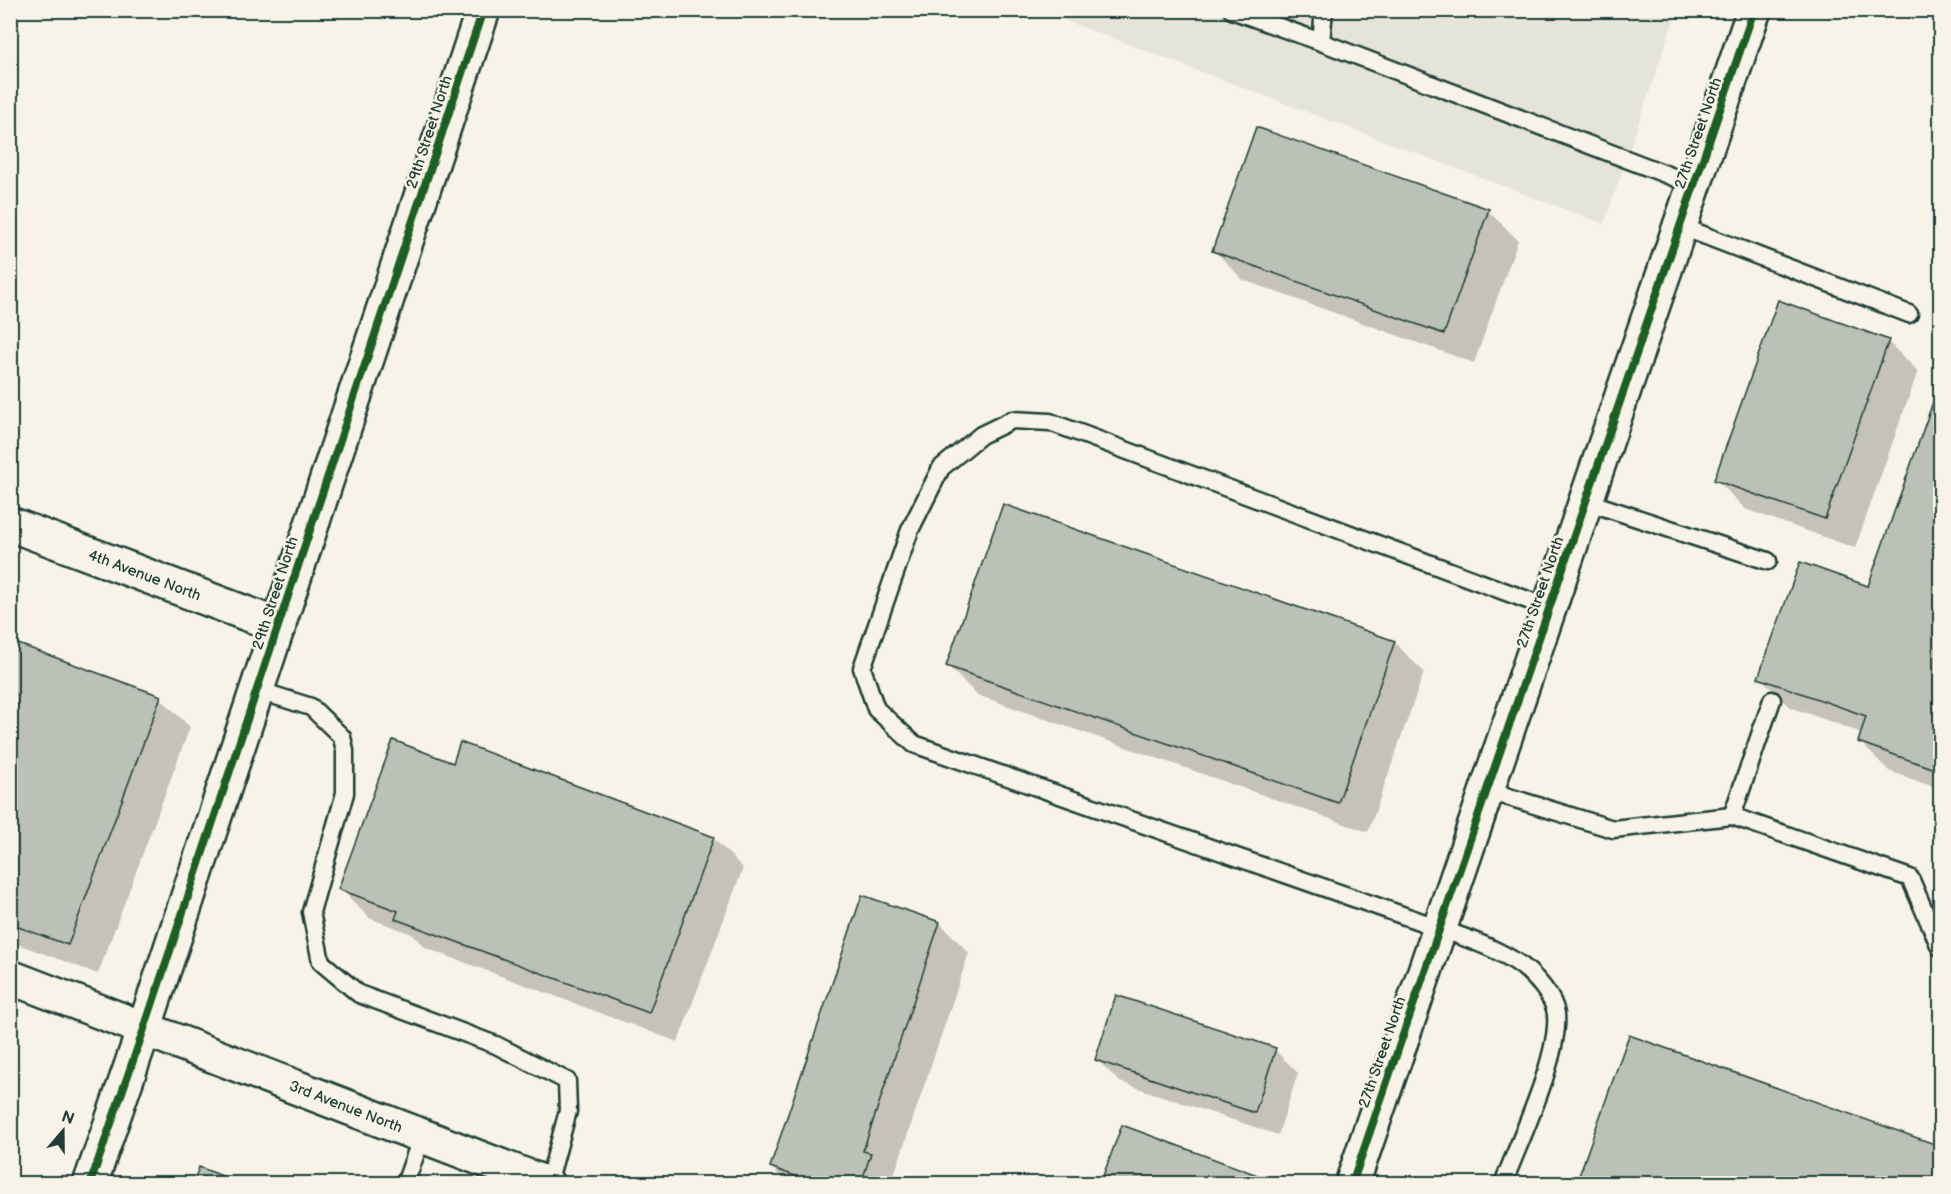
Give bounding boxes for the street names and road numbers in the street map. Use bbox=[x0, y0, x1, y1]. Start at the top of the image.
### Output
street label: 29th Street North bbox=[402, 73, 457, 191]
street label: 27th Street North bbox=[1671, 75, 1726, 191]
street label: 29th Street North bbox=[248, 534, 303, 652]
street label: 27th Street North bbox=[1513, 534, 1568, 650]
street label: 4th Avenue North bbox=[86, 546, 203, 605]
street label: 27th Street North bbox=[1355, 994, 1410, 1110]
street label: 3rd Avenue North bbox=[286, 1077, 405, 1137]

